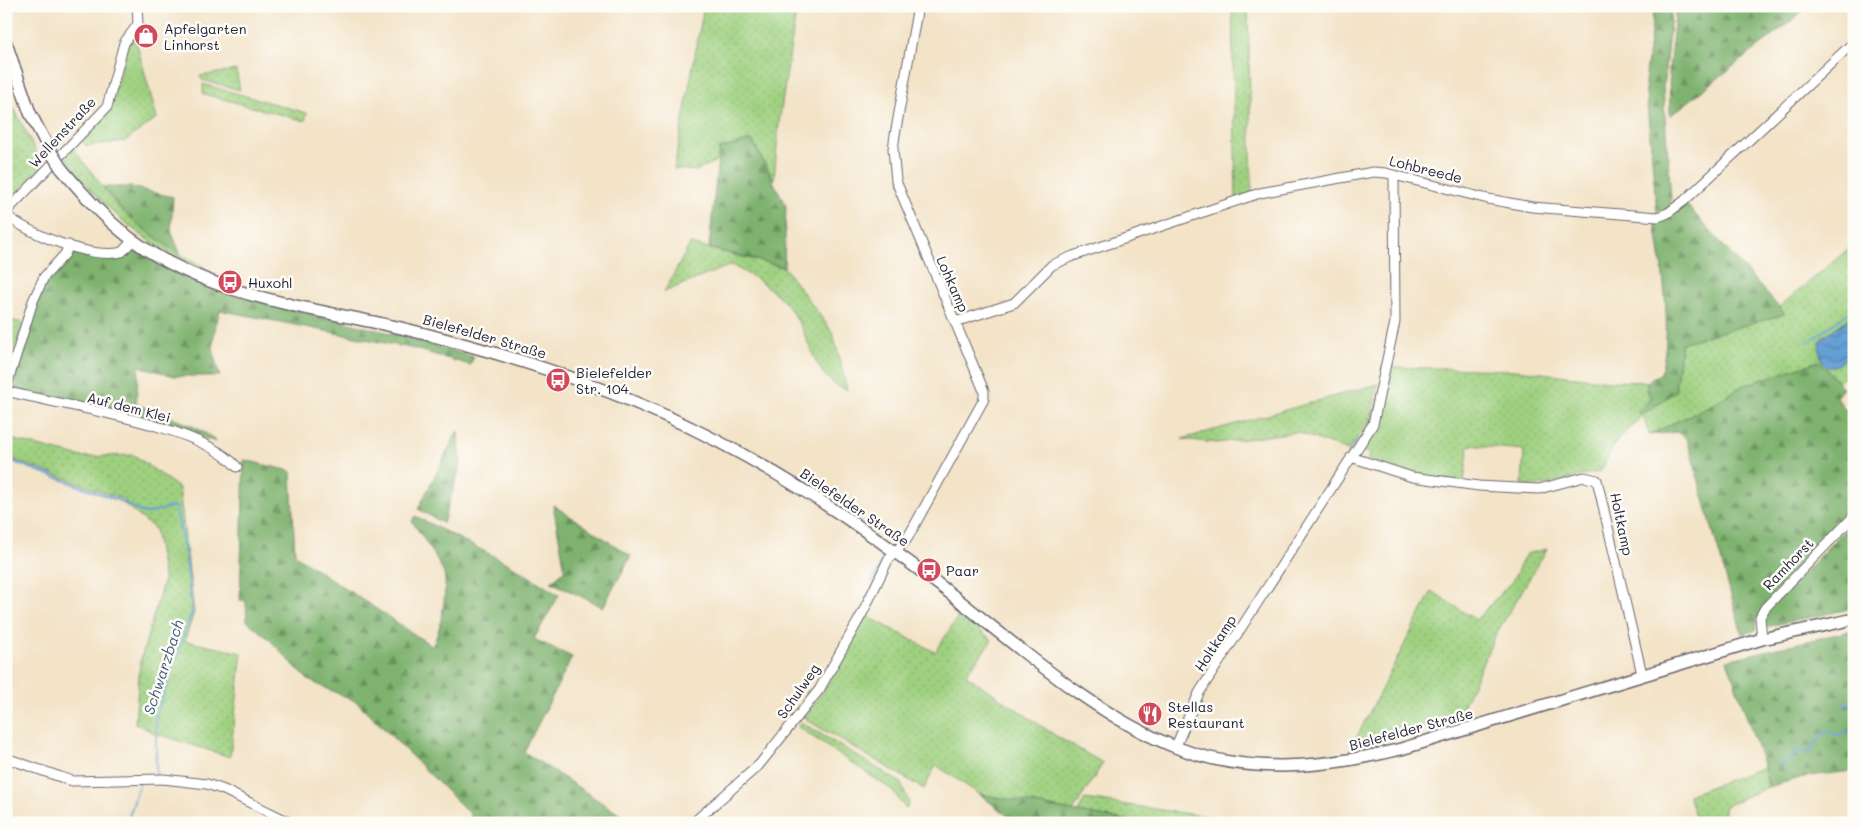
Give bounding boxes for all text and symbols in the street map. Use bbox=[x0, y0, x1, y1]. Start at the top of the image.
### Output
place label: Apfelgarten Linhorst bbox=[164, 19, 246, 54]
shop icon: Apfelgarten Linhorst bbox=[133, 23, 159, 49]
street label: Wellenstraße bbox=[24, 92, 100, 172]
street label: Lohbreede bbox=[1388, 151, 1464, 187]
street label: Lohkamp bbox=[932, 253, 974, 315]
bus stop icon: Huxohl bbox=[217, 269, 243, 295]
place label: Huxohl bbox=[248, 273, 292, 292]
street label: Bielefelder Straße bbox=[421, 309, 549, 363]
place label: Bielefelder Str. 104 bbox=[576, 363, 652, 398]
bus stop icon: Bielefelder Str. 104 bbox=[545, 367, 571, 393]
street label: Auf dem Klei bbox=[85, 387, 173, 427]
street label: Bielefelder Straße bbox=[797, 463, 913, 551]
street label: Holtkamp bbox=[1606, 491, 1638, 557]
street label: Ramhorst bbox=[1759, 534, 1817, 594]
bus stop icon: Paar bbox=[916, 557, 942, 583]
place label: Paar bbox=[946, 561, 979, 580]
street label: Holtkamp bbox=[1190, 611, 1240, 675]
water label: Schwarzbach bbox=[138, 617, 188, 717]
street label: Schulweg bbox=[772, 660, 824, 722]
place label: Stellas Restaurant bbox=[1168, 697, 1245, 732]
restaurant icon: Stellas Restaurant bbox=[1137, 701, 1163, 727]
street label: Bielefelder Straße bbox=[1347, 703, 1475, 755]

